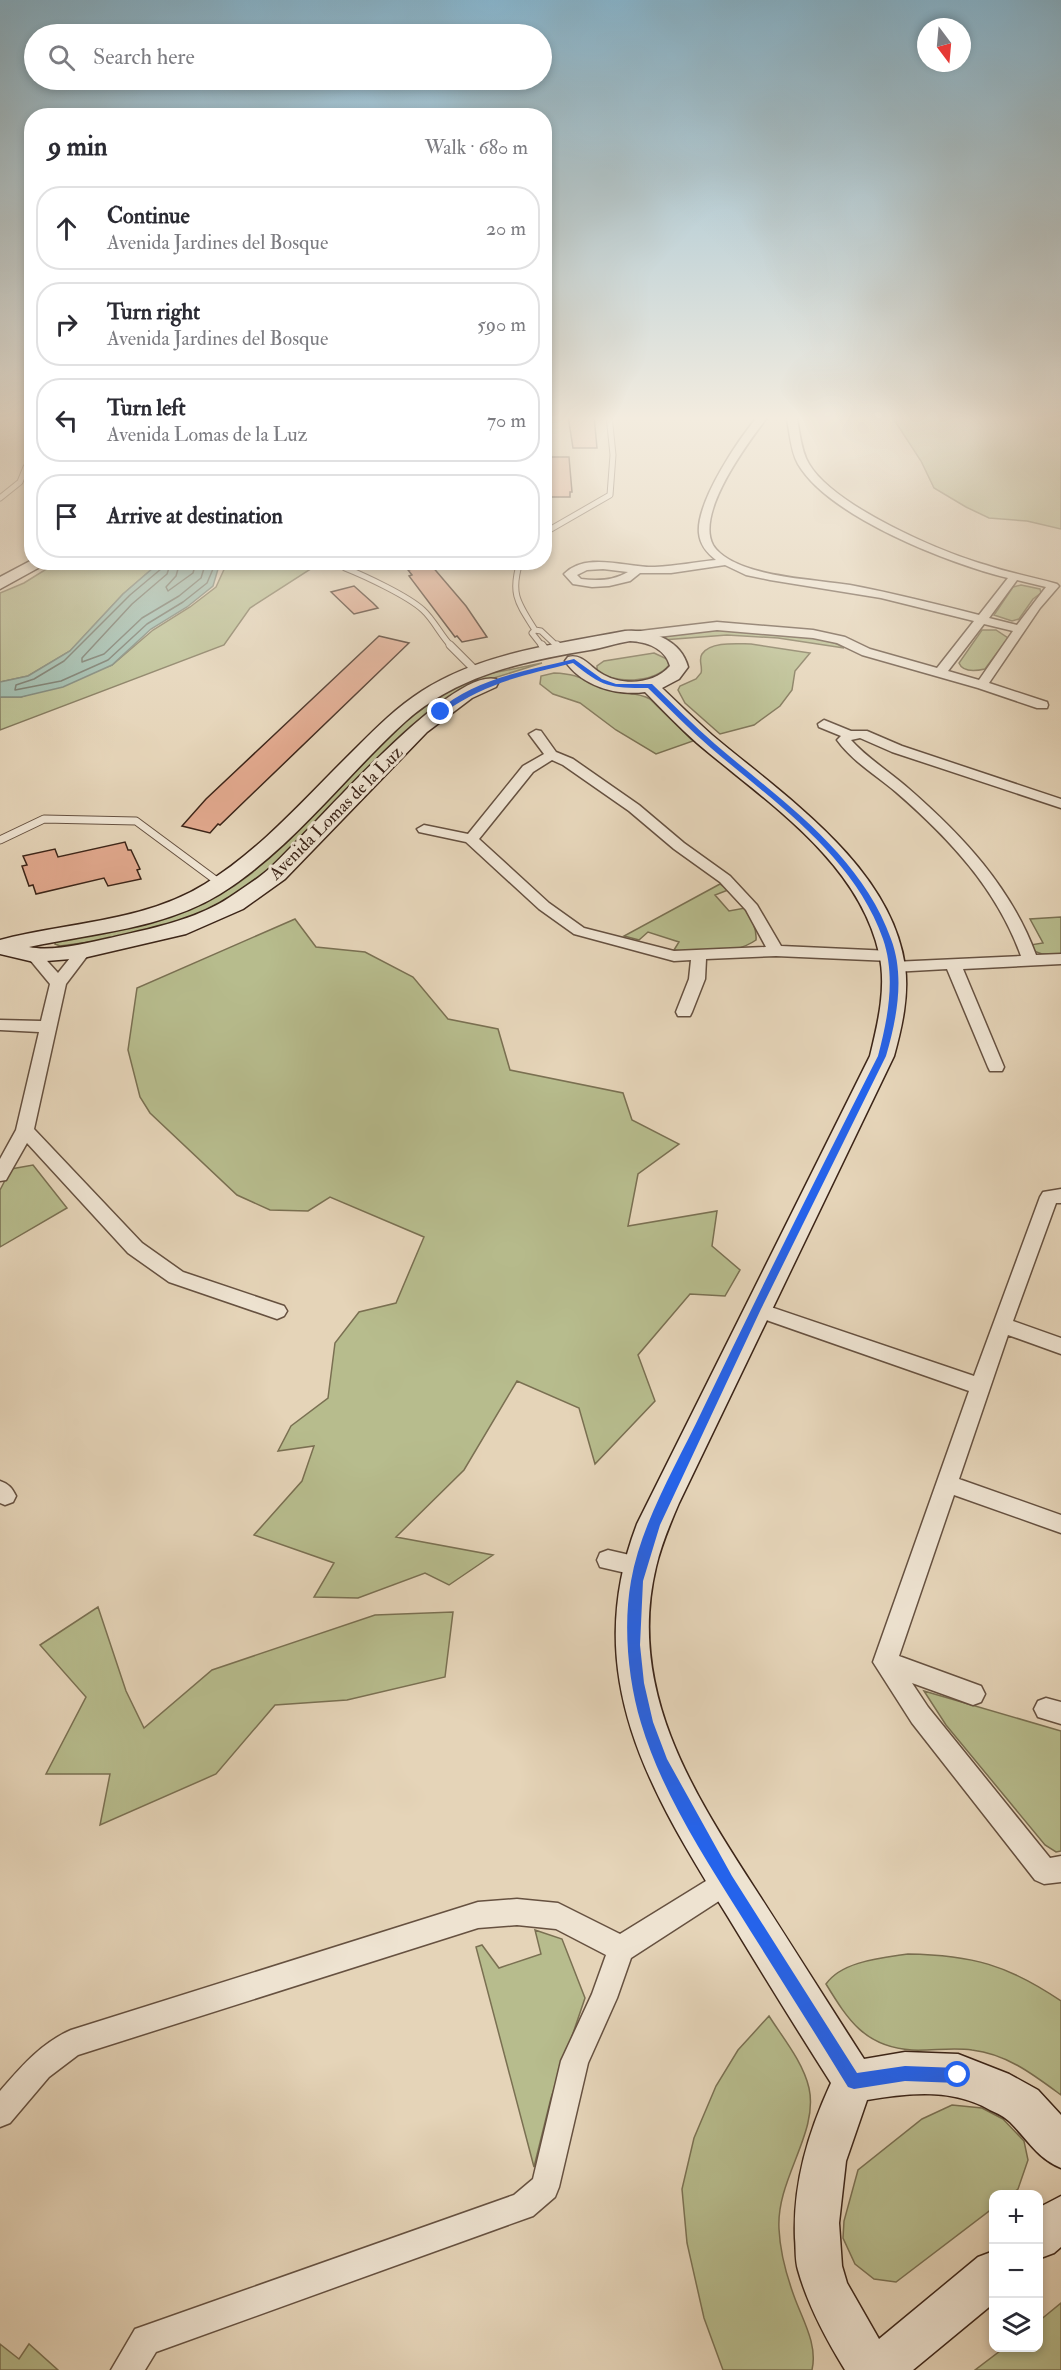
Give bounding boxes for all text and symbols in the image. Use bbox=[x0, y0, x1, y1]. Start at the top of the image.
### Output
north arrow bbox=[917, 18, 971, 72]
search box bbox=[24, 24, 552, 90]
icon: search bbox=[45, 41, 78, 74]
text: Search here bbox=[93, 43, 195, 71]
text: 9 min bbox=[48, 131, 107, 163]
text: Walk · 680 m bbox=[425, 135, 528, 160]
text: Continue bbox=[107, 202, 190, 230]
icon: ahead bbox=[50, 212, 83, 245]
text: 20 m bbox=[486, 216, 526, 241]
text: Avenida Jardines del Bosque bbox=[107, 230, 328, 255]
text: Turn right bbox=[107, 298, 200, 326]
icon: right bbox=[50, 308, 83, 341]
text: 590 m bbox=[477, 312, 526, 337]
text: Avenida Jardines del Bosque bbox=[107, 326, 328, 351]
text: Turn left bbox=[107, 394, 186, 422]
icon: left bbox=[50, 404, 83, 437]
text: 70 m bbox=[487, 408, 526, 433]
text: Avenida Lomas de la Luz bbox=[107, 422, 307, 447]
icon: arrive bbox=[50, 500, 83, 533]
text: Arrive at destination bbox=[107, 502, 283, 530]
route end bbox=[427, 698, 453, 724]
street label: Avenida Lomas de la Luz bbox=[263, 741, 408, 886]
route start bbox=[944, 2061, 970, 2087]
map controls bbox=[989, 2190, 1043, 2352]
button: + bbox=[989, 2190, 1043, 2244]
button: − bbox=[989, 2244, 1043, 2298]
button: layers bbox=[989, 2298, 1043, 2352]

